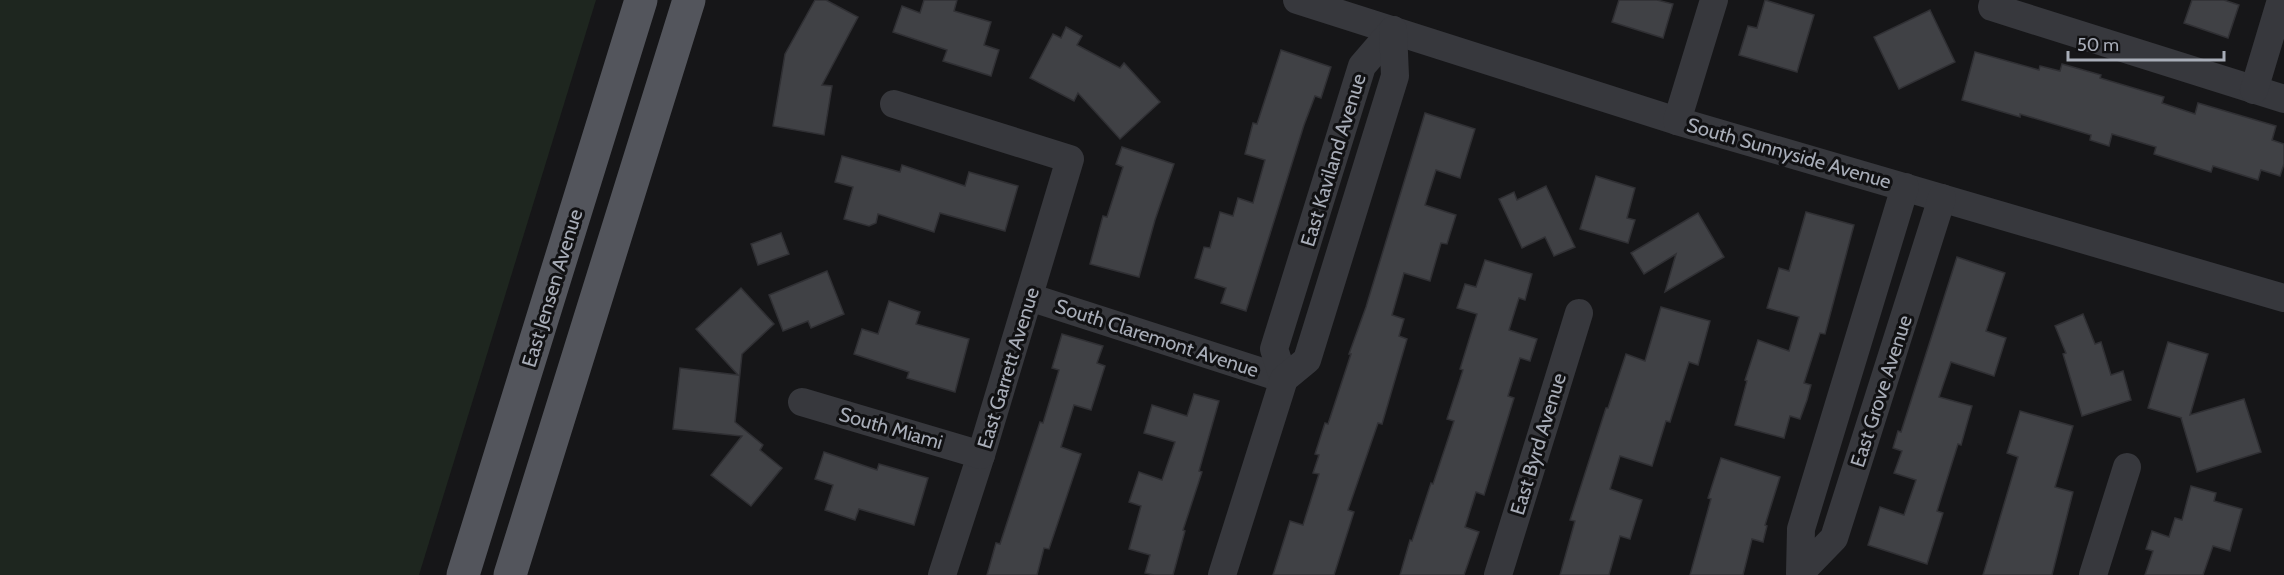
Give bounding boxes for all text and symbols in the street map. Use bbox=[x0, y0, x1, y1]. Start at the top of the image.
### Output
scale bar bbox=[2068, 24, 2224, 62]
text: 50 m bbox=[2077, 34, 2119, 56]
street label: East Kaviland Avenue bbox=[1295, 71, 1371, 249]
street label: South Sunnyside Avenue bbox=[1684, 112, 1894, 194]
street label: East Jensen Avenue bbox=[517, 206, 587, 370]
street label: East Garrett Avenue bbox=[972, 285, 1044, 451]
street label: South Claremont Avenue bbox=[1052, 294, 1262, 382]
street label: East Grove Avenue bbox=[1845, 312, 1917, 470]
street label: East Byrd Avenue bbox=[1505, 370, 1571, 518]
street label: South Miami bbox=[836, 402, 946, 454]

